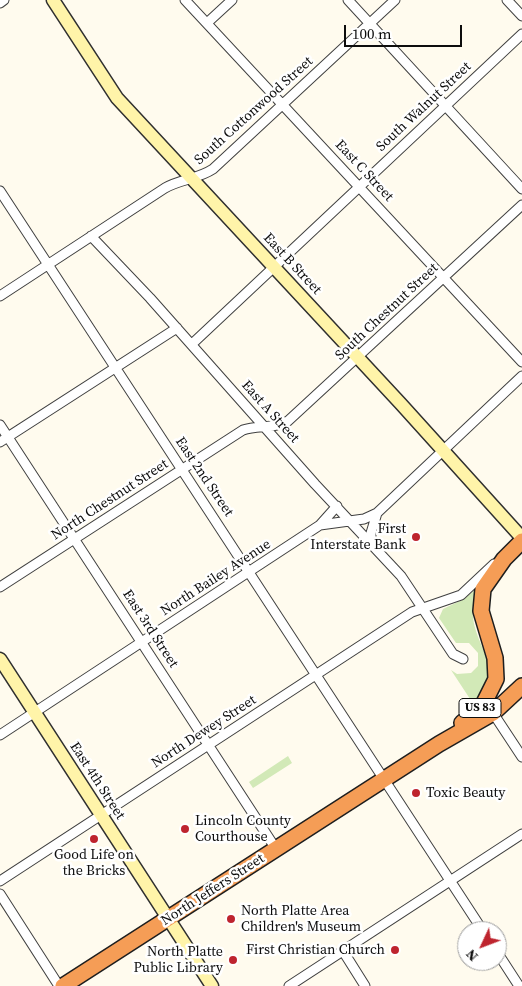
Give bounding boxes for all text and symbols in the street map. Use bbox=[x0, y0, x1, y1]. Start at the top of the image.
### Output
scale bar bbox=[347, 15, 464, 47]
text: 100 m bbox=[352, 23, 392, 44]
street label: South Cottonwood Street bbox=[191, 53, 317, 169]
street label: South Walnut Street bbox=[373, 59, 475, 155]
street label: East C Street bbox=[331, 137, 397, 205]
street label: East B Street bbox=[259, 230, 325, 298]
street label: South Chestnut Street bbox=[332, 260, 442, 364]
street label: East A Street bbox=[238, 377, 302, 447]
street label: East 2nd Street bbox=[171, 434, 237, 520]
street label: North Chestnut Street bbox=[48, 456, 172, 544]
place label: First Interstate Bank bbox=[310, 521, 406, 554]
marker: First Interstate Bank bbox=[410, 531, 422, 543]
street label: North Bailey Avenue bbox=[158, 536, 274, 620]
street label: East 3rd Street bbox=[119, 587, 181, 671]
street label: North Dewey Street bbox=[149, 692, 259, 772]
road number: US 83 bbox=[459, 698, 501, 718]
street label: East 4th Street bbox=[66, 739, 128, 823]
place label: Toxic Beauty bbox=[426, 785, 505, 801]
marker: Toxic Beauty bbox=[410, 787, 422, 799]
place label: Lincoln County Courthouse bbox=[195, 813, 291, 846]
marker: Lincoln County Courthouse bbox=[179, 823, 191, 835]
marker: Good Life on the Bricks bbox=[88, 833, 100, 845]
place label: Good Life on the Bricks bbox=[54, 847, 134, 880]
street label: North Jeffers Street bbox=[158, 850, 268, 930]
place label: North Platte Area Children's Museum bbox=[241, 903, 361, 936]
marker: North Platte Area Children's Museum bbox=[225, 913, 237, 925]
north arrow bbox=[457, 921, 507, 971]
place label: First Christian Church bbox=[246, 942, 385, 958]
place label: North Platte Public Library bbox=[134, 944, 223, 976]
marker: First Christian Church bbox=[389, 944, 401, 956]
text: N bbox=[461, 945, 483, 966]
marker: North Platte Public Library bbox=[227, 954, 239, 966]

